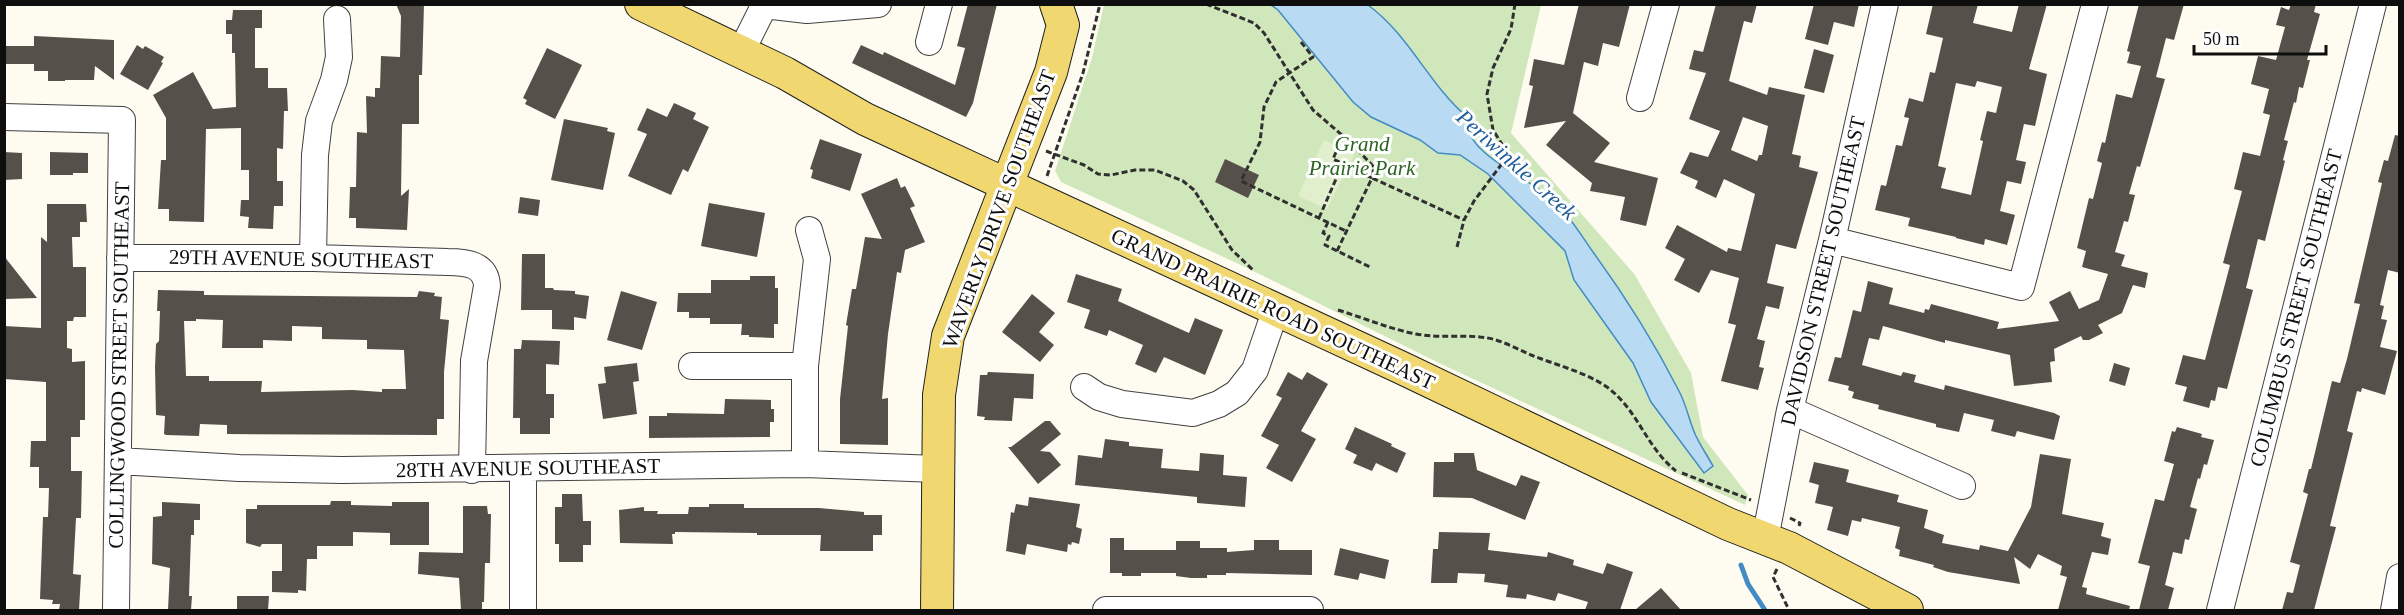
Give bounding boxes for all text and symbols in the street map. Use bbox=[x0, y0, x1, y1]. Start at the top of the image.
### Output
scale bar bbox=[2194, 18, 2326, 56]
text: 50 m bbox=[2203, 29, 2240, 49]
street label: WAVERLY DRIVE SOUTHEAST bbox=[937, 66, 1061, 351]
water label: Periwinkle Creek bbox=[1451, 103, 1583, 226]
street label: DAVIDSON STREET SOUTHEAST bbox=[1776, 114, 1870, 428]
park label: Grand Prairie Park bbox=[1308, 132, 1416, 180]
street label: COLUMBUS STREET SOUTHEAST bbox=[2245, 147, 2347, 469]
street label: COLLINGWOOD STREET SOUTHEAST bbox=[104, 181, 134, 549]
street label: GRAND PRAIRIE ROAD SOUTHEAST bbox=[1107, 223, 1439, 395]
street label: 29TH AVENUE SOUTHEAST bbox=[169, 245, 434, 273]
street label: 28TH AVENUE SOUTHEAST bbox=[396, 454, 661, 482]

